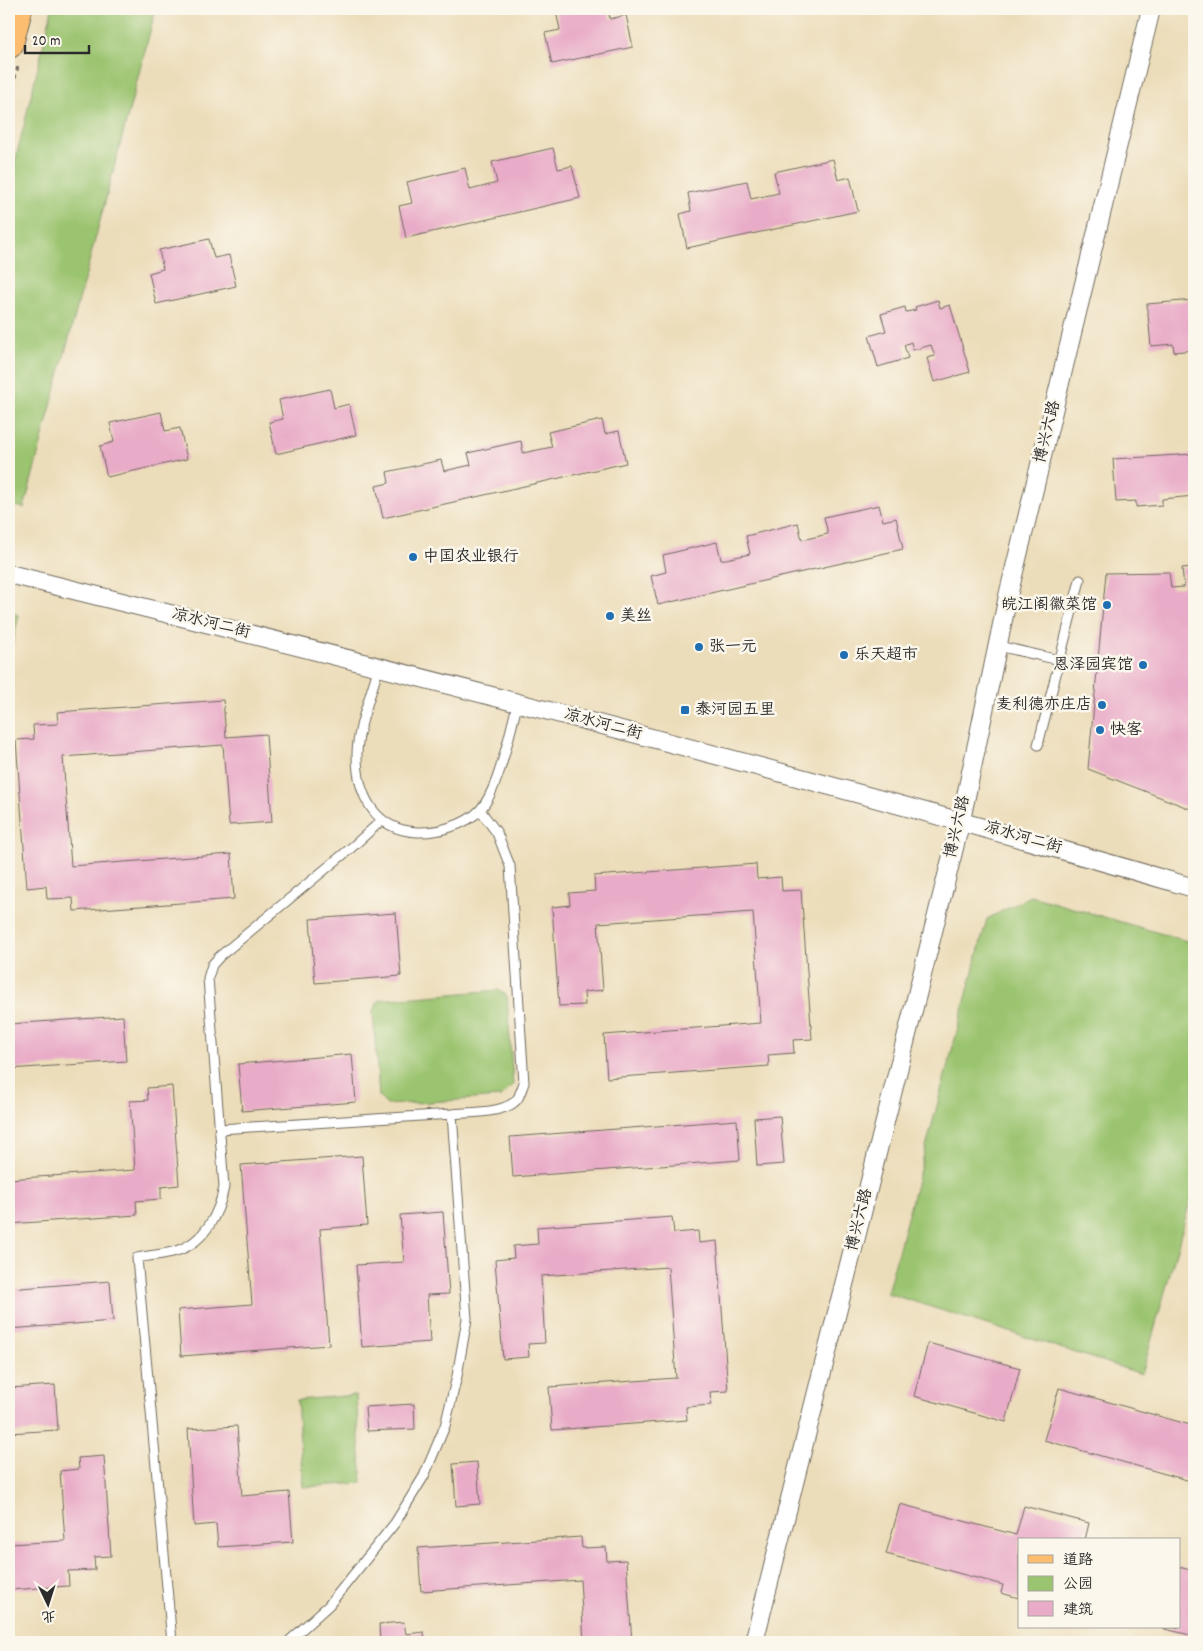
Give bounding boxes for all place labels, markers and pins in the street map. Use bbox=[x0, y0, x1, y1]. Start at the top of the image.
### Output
place label: 中国农业银行 bbox=[423, 546, 519, 569]
marker: 中国农业银行 bbox=[407, 551, 419, 563]
place label: 皖江阁徽菜馆 bbox=[1001, 594, 1097, 617]
marker: 皖江阁徽菜馆 bbox=[1101, 599, 1113, 611]
place label: 美丝 bbox=[620, 605, 652, 628]
marker: 美丝 bbox=[604, 610, 616, 622]
place label: 张一元 bbox=[709, 636, 757, 659]
marker: 张一元 bbox=[693, 641, 705, 653]
place label: 乐天超市 bbox=[854, 644, 918, 667]
marker: 乐天超市 bbox=[838, 649, 850, 661]
place label: 恩泽园宾馆 bbox=[1053, 654, 1133, 677]
marker: 恩泽园宾馆 bbox=[1137, 659, 1149, 671]
place label: 麦利德亦庄店 bbox=[996, 694, 1092, 717]
place label: 泰河园五里 bbox=[695, 699, 775, 722]
marker: 麦利德亦庄店 bbox=[1096, 699, 1108, 711]
marker: 泰河园五里 bbox=[679, 704, 691, 716]
place label: 快客 bbox=[1110, 719, 1142, 742]
marker: 快客 bbox=[1094, 724, 1106, 736]

